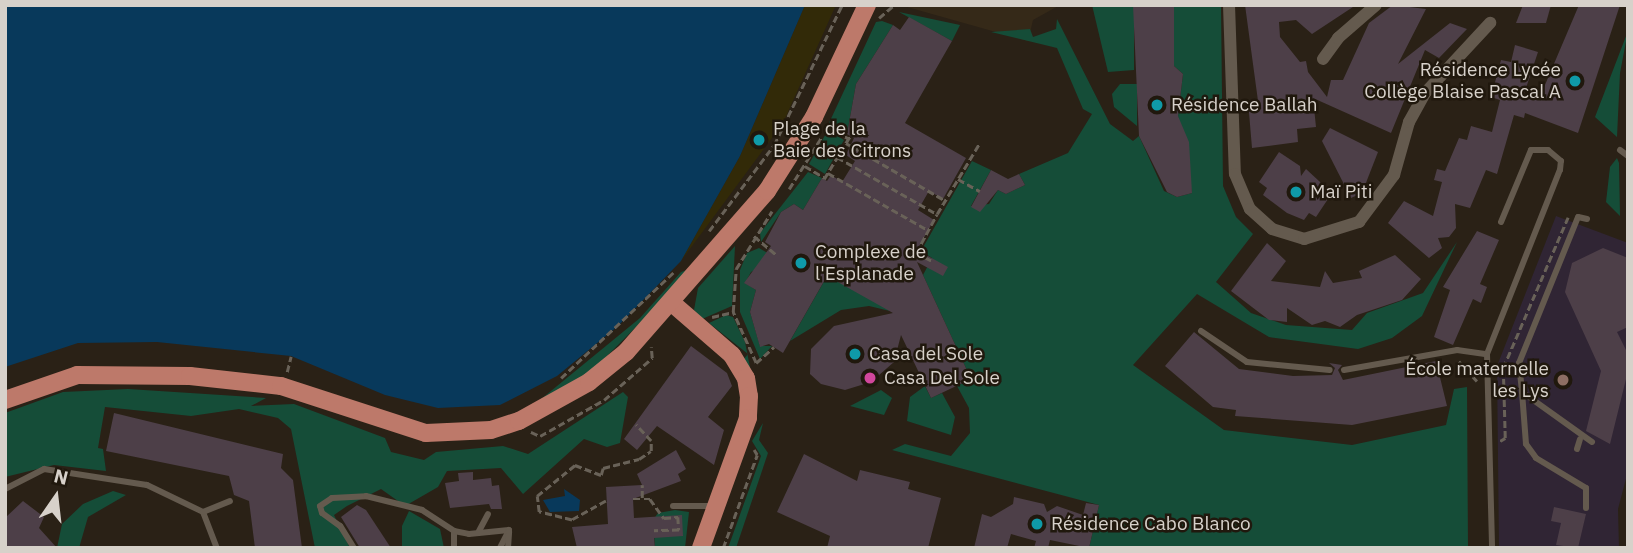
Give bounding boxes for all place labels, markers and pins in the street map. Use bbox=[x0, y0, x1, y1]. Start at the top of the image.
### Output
place label: Résidence Lycée Collège Blaise Pascal A bbox=[1364, 59, 1561, 103]
marker: Résidence Lycée Collège Blaise Pascal A bbox=[1567, 73, 1583, 89]
place label: Résidence Ballah bbox=[1171, 94, 1318, 116]
marker: Résidence Ballah bbox=[1149, 97, 1165, 113]
place label: Plage de la Baie des Citrons bbox=[773, 118, 911, 162]
marker: Plage de la Baie des Citrons bbox=[751, 132, 767, 148]
place label: Maï Piti bbox=[1310, 181, 1372, 203]
marker: Maï Piti bbox=[1288, 184, 1304, 200]
place label: Complexe de l'Esplanade bbox=[815, 241, 926, 285]
marker: Complexe de l'Esplanade bbox=[793, 255, 809, 271]
place label: Casa del Sole bbox=[869, 343, 983, 365]
marker: Casa del Sole bbox=[847, 346, 863, 362]
place label: École maternelle les Lys bbox=[1405, 358, 1549, 402]
place label: Casa Del Sole bbox=[884, 367, 1000, 389]
marker: Casa Del Sole bbox=[862, 370, 878, 386]
marker: École maternelle les Lys bbox=[1555, 372, 1571, 388]
place label: Résidence Cabo Blanco bbox=[1051, 513, 1251, 535]
marker: Résidence Cabo Blanco bbox=[1029, 516, 1045, 532]

